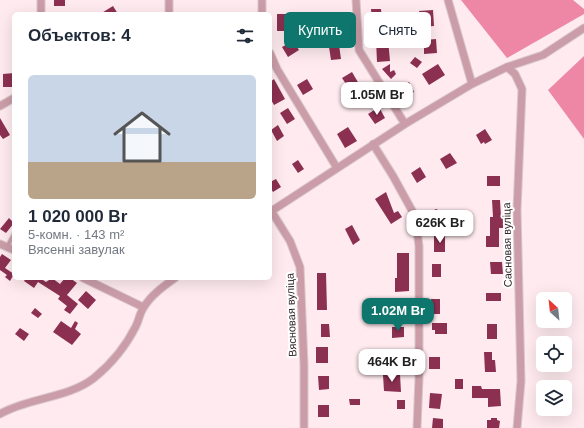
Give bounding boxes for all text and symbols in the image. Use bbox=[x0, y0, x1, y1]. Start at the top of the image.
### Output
chip: Купить bbox=[284, 12, 356, 48]
chip: Снять bbox=[364, 12, 431, 48]
icon: filters bbox=[234, 25, 256, 47]
text: Объектов: 4 bbox=[28, 26, 131, 45]
pin: 1.05M Br bbox=[336, 82, 418, 116]
text: 1.05M Br bbox=[350, 87, 404, 102]
icon: home bbox=[106, 101, 178, 173]
street label: Сасновая вуліца bbox=[500, 202, 514, 288]
text: 1 020 000 Br bbox=[28, 207, 127, 226]
pin: 626K Br bbox=[403, 210, 477, 244]
text: 626K Br bbox=[415, 215, 465, 230]
text: 5-комн. · 143 m² bbox=[28, 227, 124, 242]
text: Вясенні завулак bbox=[28, 242, 125, 257]
street label: Вясновая вуліца bbox=[284, 272, 298, 357]
north arrow bbox=[536, 292, 572, 328]
map controls bbox=[536, 292, 572, 416]
pin: 1.02M Br bbox=[357, 298, 439, 332]
text: 1.02M Br bbox=[371, 303, 425, 318]
button: locate bbox=[536, 336, 572, 372]
pin: 464K Br bbox=[355, 349, 429, 383]
text: 464K Br bbox=[367, 354, 417, 369]
button: layers bbox=[536, 380, 572, 416]

